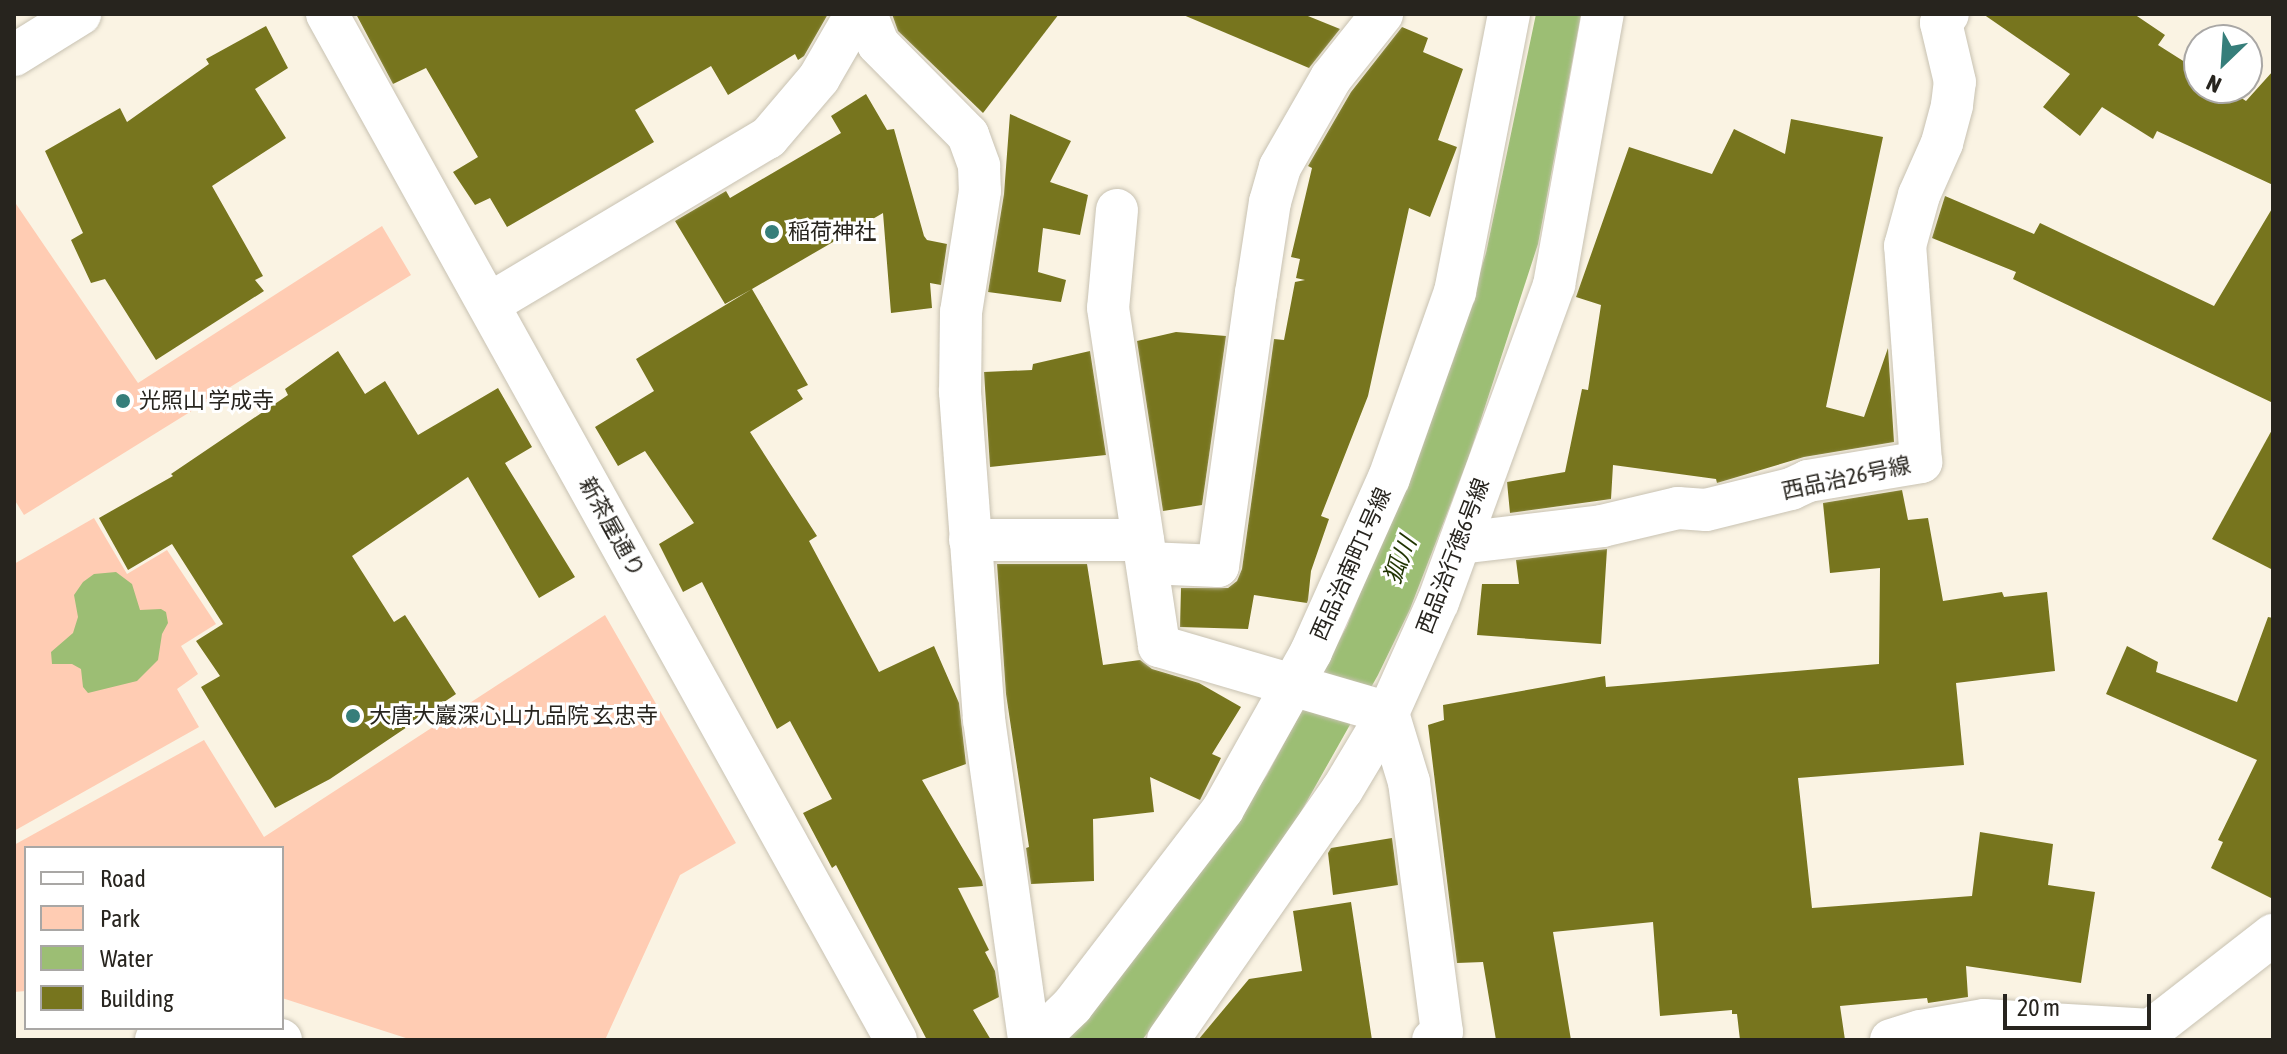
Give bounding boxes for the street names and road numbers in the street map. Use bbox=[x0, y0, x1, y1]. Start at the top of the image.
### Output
street label: 西品治26号線 bbox=[1779, 452, 1913, 504]
street label: 新茶屋通り bbox=[574, 472, 650, 582]
street label: 西品治行徳6号線 bbox=[1411, 475, 1495, 637]
street label: 西品治南町1号線 bbox=[1306, 484, 1396, 644]

